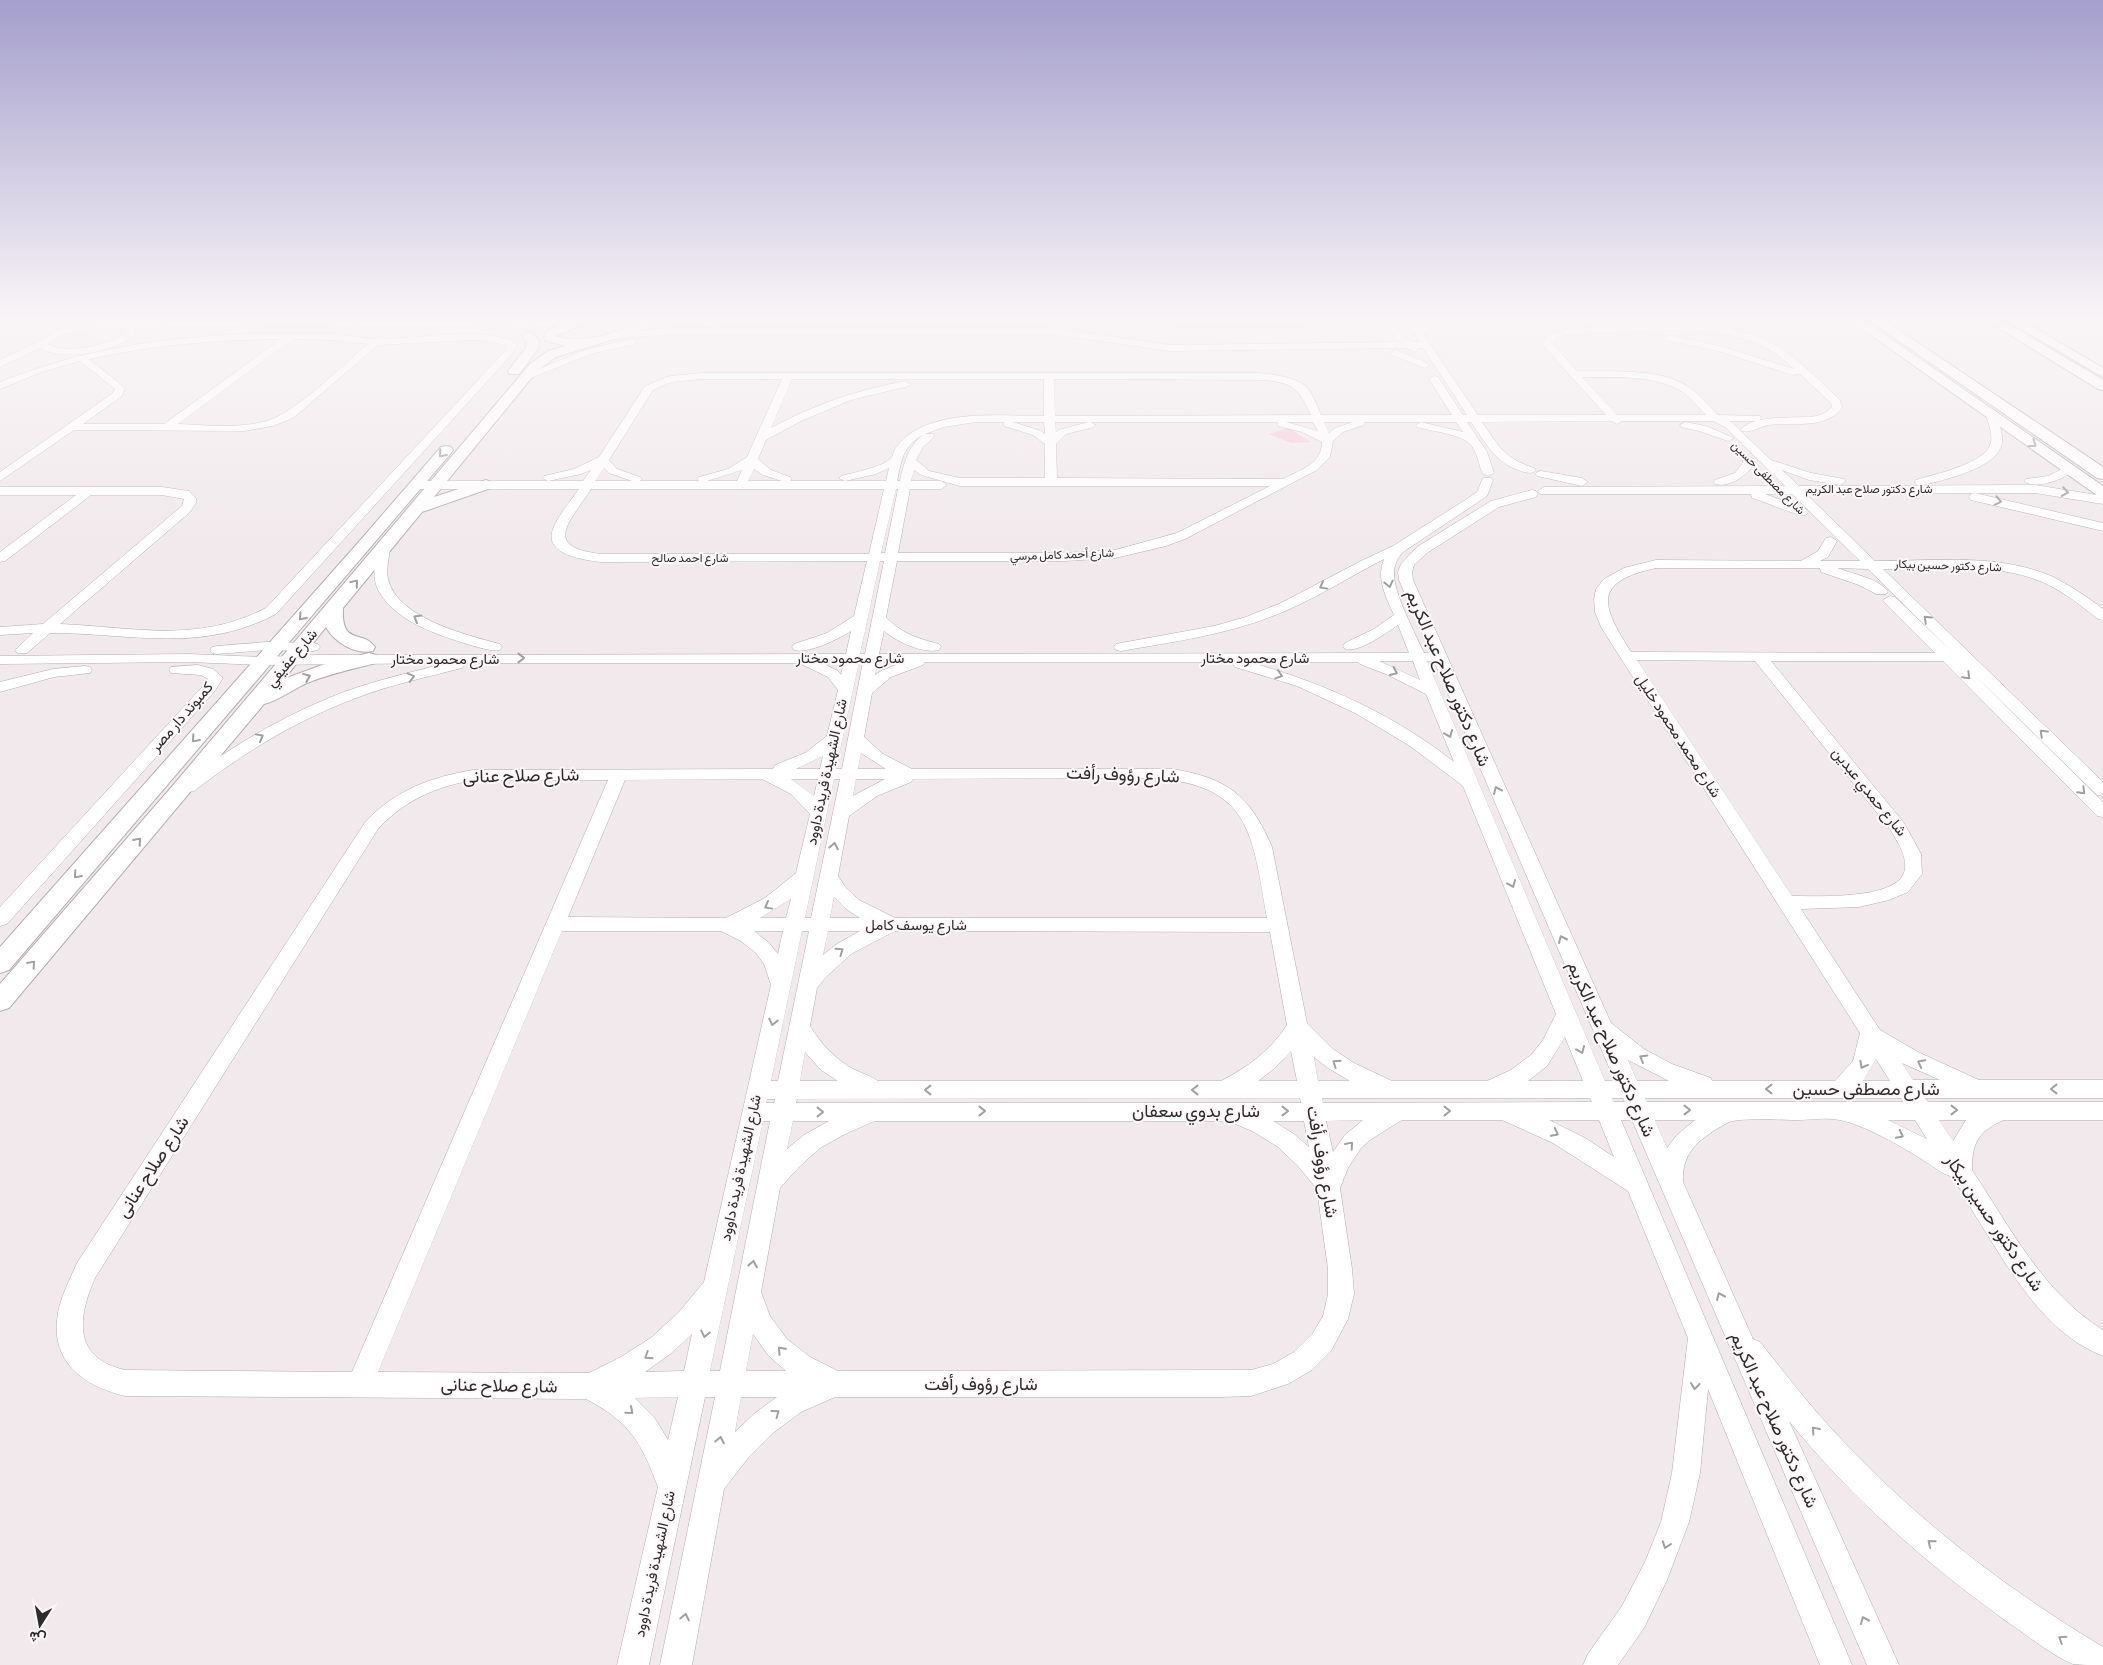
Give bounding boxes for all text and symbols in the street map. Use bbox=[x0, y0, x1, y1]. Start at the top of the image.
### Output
street label: شارع مصطفى حسين bbox=[1727, 438, 1808, 519]
one-way arrow bbox=[2028, 438, 2037, 447]
one-way arrow bbox=[439, 449, 448, 458]
street label: شارع دكتور صلاح عبد الكريم bbox=[1806, 482, 1932, 498]
one-way arrow bbox=[2060, 487, 2069, 497]
one-way arrow bbox=[1994, 495, 2002, 506]
street label: شارع أحمد كامل مرسي bbox=[1010, 546, 1114, 566]
street label: شارع احمد صالح bbox=[652, 551, 728, 567]
street label: شارع دكتور حسين بيكار bbox=[1893, 557, 2002, 576]
one-way arrow bbox=[349, 579, 358, 588]
one-way arrow bbox=[1383, 579, 1394, 588]
one-way arrow bbox=[1319, 580, 1328, 590]
street label: شارع دكتور صلاح عبد الكريم bbox=[1400, 586, 1495, 770]
one-way arrow bbox=[299, 612, 308, 621]
one-way arrow bbox=[413, 615, 422, 625]
one-way arrow bbox=[1924, 616, 1933, 625]
street label: شارع عفيفي bbox=[262, 625, 324, 693]
street label: شارع محمود مختار bbox=[795, 649, 904, 669]
street label: شارع محمود مختار bbox=[1200, 649, 1309, 669]
street label: شارع محمود مختار bbox=[390, 650, 499, 670]
one-way arrow bbox=[518, 653, 525, 663]
one-way arrow bbox=[1389, 666, 1398, 677]
one-way arrow bbox=[1275, 670, 1283, 680]
one-way arrow bbox=[1961, 670, 1970, 679]
street label: شارع محمد محمود خليل bbox=[1630, 671, 1725, 802]
one-way arrow bbox=[302, 672, 311, 683]
one-way arrow bbox=[406, 672, 415, 683]
street label: كمبوند دار مصر bbox=[146, 678, 218, 757]
street label: شارع الشهيدة فريدة داوود bbox=[802, 697, 853, 847]
one-way arrow bbox=[1443, 729, 1454, 738]
one-way arrow bbox=[2040, 730, 2049, 739]
one-way arrow bbox=[192, 734, 201, 743]
one-way arrow bbox=[255, 734, 264, 744]
street label: شارع حمدي عبدين bbox=[1825, 744, 1911, 842]
street label: شارع رؤوف رأفت bbox=[1066, 763, 1180, 788]
street label: شارع صلاح عنانى bbox=[462, 764, 580, 789]
one-way arrow bbox=[2076, 785, 2085, 794]
one-way arrow bbox=[1492, 786, 1503, 795]
one-way arrow bbox=[132, 838, 141, 847]
one-way arrow bbox=[829, 842, 839, 851]
one-way arrow bbox=[74, 870, 83, 879]
one-way arrow bbox=[1506, 879, 1516, 888]
one-way arrow bbox=[764, 900, 773, 910]
street label: شارع يوسف كامل bbox=[865, 916, 967, 936]
one-way arrow bbox=[1558, 935, 1569, 944]
one-way arrow bbox=[834, 948, 844, 957]
street label: شارع دكتور صلاح عبد الكريم bbox=[1562, 958, 1659, 1141]
one-way arrow bbox=[26, 961, 35, 970]
one-way arrow bbox=[768, 1017, 779, 1026]
one-way arrow bbox=[1575, 1045, 1586, 1054]
one-way arrow bbox=[1640, 1055, 1649, 1065]
one-way arrow bbox=[1917, 1059, 1926, 1069]
one-way arrow bbox=[1332, 1060, 1341, 1069]
one-way arrow bbox=[1859, 1060, 1869, 1069]
street label: شارع مصطفى حسين bbox=[1792, 1079, 1940, 1101]
one-way arrow bbox=[1765, 1084, 1773, 1094]
one-way arrow bbox=[2050, 1084, 2058, 1094]
one-way arrow bbox=[923, 1085, 931, 1095]
one-way arrow bbox=[1191, 1085, 1198, 1095]
street label: شارع الشهيدة فريدة داوود bbox=[716, 1093, 767, 1243]
street label: شارع بدوي سعفان bbox=[1132, 1101, 1260, 1126]
street label: شارع رؤوف رأفت bbox=[1301, 1104, 1342, 1220]
one-way arrow bbox=[1683, 1105, 1691, 1115]
one-way arrow bbox=[1950, 1105, 1958, 1115]
one-way arrow bbox=[816, 1106, 824, 1117]
one-way arrow bbox=[979, 1106, 987, 1116]
one-way arrow bbox=[1282, 1106, 1289, 1116]
one-way arrow bbox=[1444, 1106, 1452, 1116]
street label: شارع صلاح عنانى bbox=[112, 1112, 194, 1222]
one-way arrow bbox=[1550, 1127, 1559, 1137]
one-way arrow bbox=[1894, 1129, 1903, 1139]
one-way arrow bbox=[1344, 1142, 1353, 1151]
street label: شارع دكتور حسين بيكار bbox=[1939, 1150, 2048, 1296]
one-way arrow bbox=[748, 1259, 758, 1268]
one-way arrow bbox=[1715, 1292, 1726, 1301]
street label: شارع دكتور صلاح عبد الكريم bbox=[1725, 1329, 1822, 1512]
one-way arrow bbox=[700, 1330, 711, 1339]
one-way arrow bbox=[778, 1347, 787, 1356]
one-way arrow bbox=[645, 1350, 654, 1359]
street label: شارع صلاح عنانى bbox=[440, 1374, 558, 1399]
street label: شارع رؤوف رأفت bbox=[924, 1374, 1038, 1396]
one-way arrow bbox=[1690, 1382, 1701, 1390]
one-way arrow bbox=[625, 1406, 634, 1415]
one-way arrow bbox=[770, 1410, 780, 1419]
one-way arrow bbox=[1812, 1426, 1821, 1435]
one-way arrow bbox=[714, 1436, 724, 1445]
street label: شارع الشهيدة فريدة داوود bbox=[630, 1489, 681, 1639]
one-way arrow bbox=[1662, 1540, 1672, 1549]
one-way arrow bbox=[1928, 1541, 1937, 1549]
north arrow bbox=[15, 1600, 65, 1650]
one-way arrow bbox=[680, 1613, 690, 1622]
one-way arrow bbox=[1859, 1616, 1870, 1625]
text: ش bbox=[28, 1627, 47, 1647]
one-way arrow bbox=[2058, 1636, 2067, 1646]

